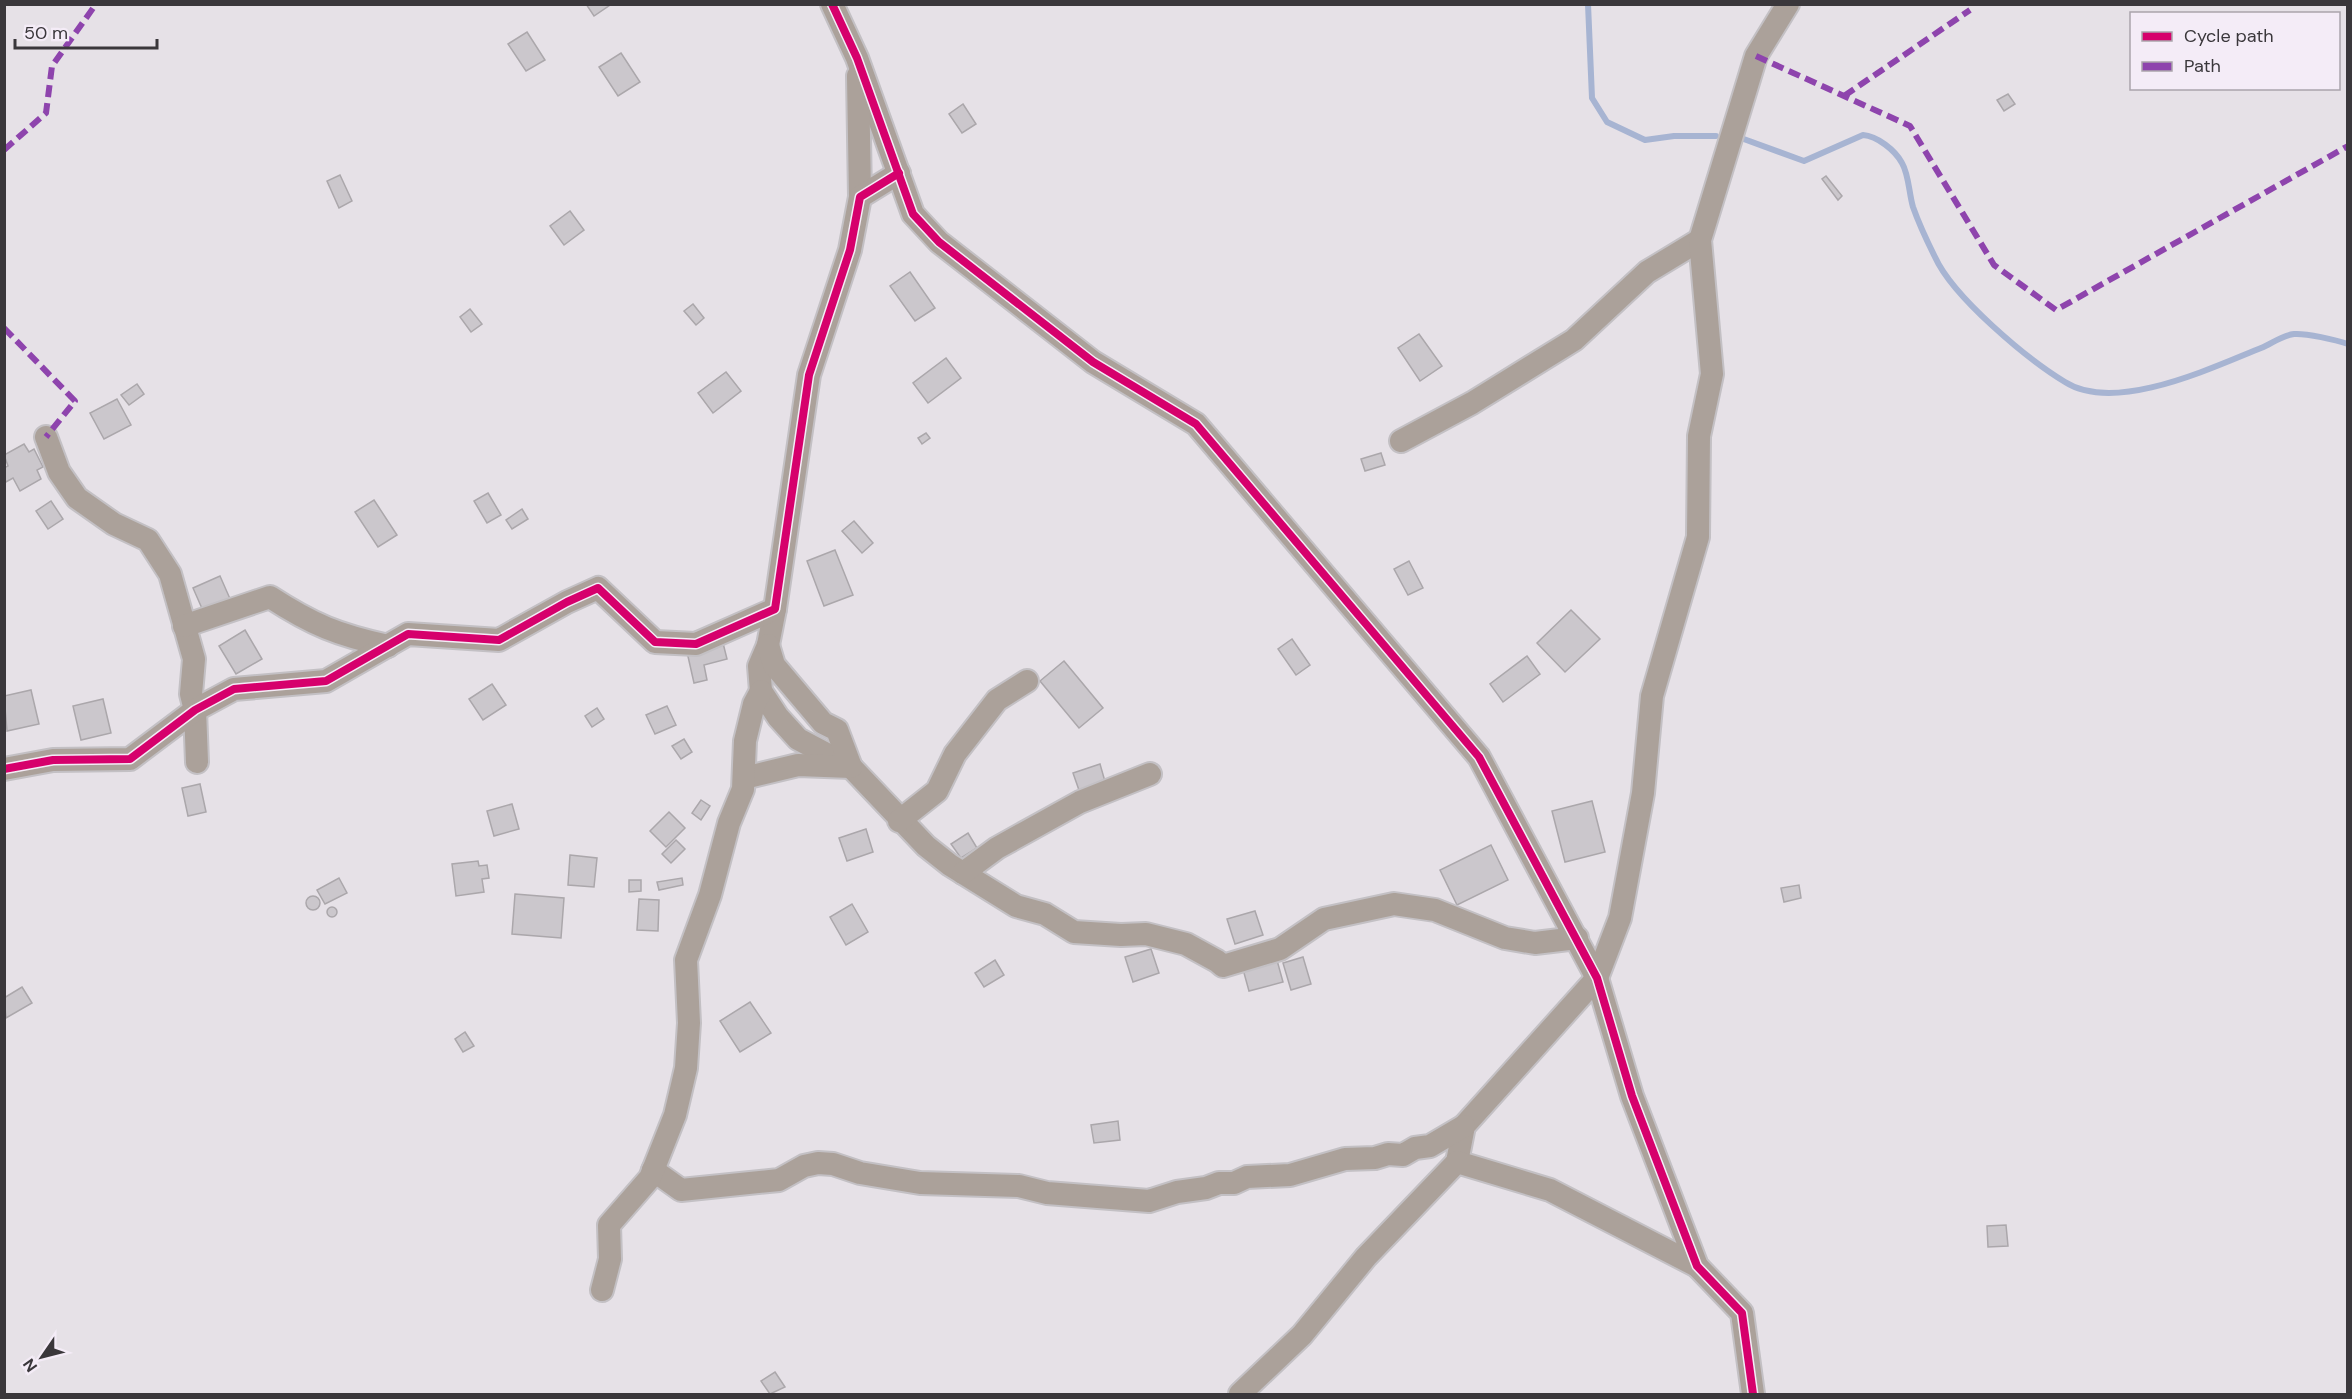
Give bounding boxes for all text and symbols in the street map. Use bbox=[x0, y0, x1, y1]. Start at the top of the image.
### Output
scale bar bbox=[15, 12, 158, 50]
legend bbox=[2130, 12, 2340, 90]
text: 50 m bbox=[24, 21, 68, 45]
text: Cycle path bbox=[2184, 24, 2274, 48]
text: Path bbox=[2184, 54, 2221, 78]
north arrow bbox=[12, 1327, 72, 1387]
text: N bbox=[18, 1355, 42, 1376]

